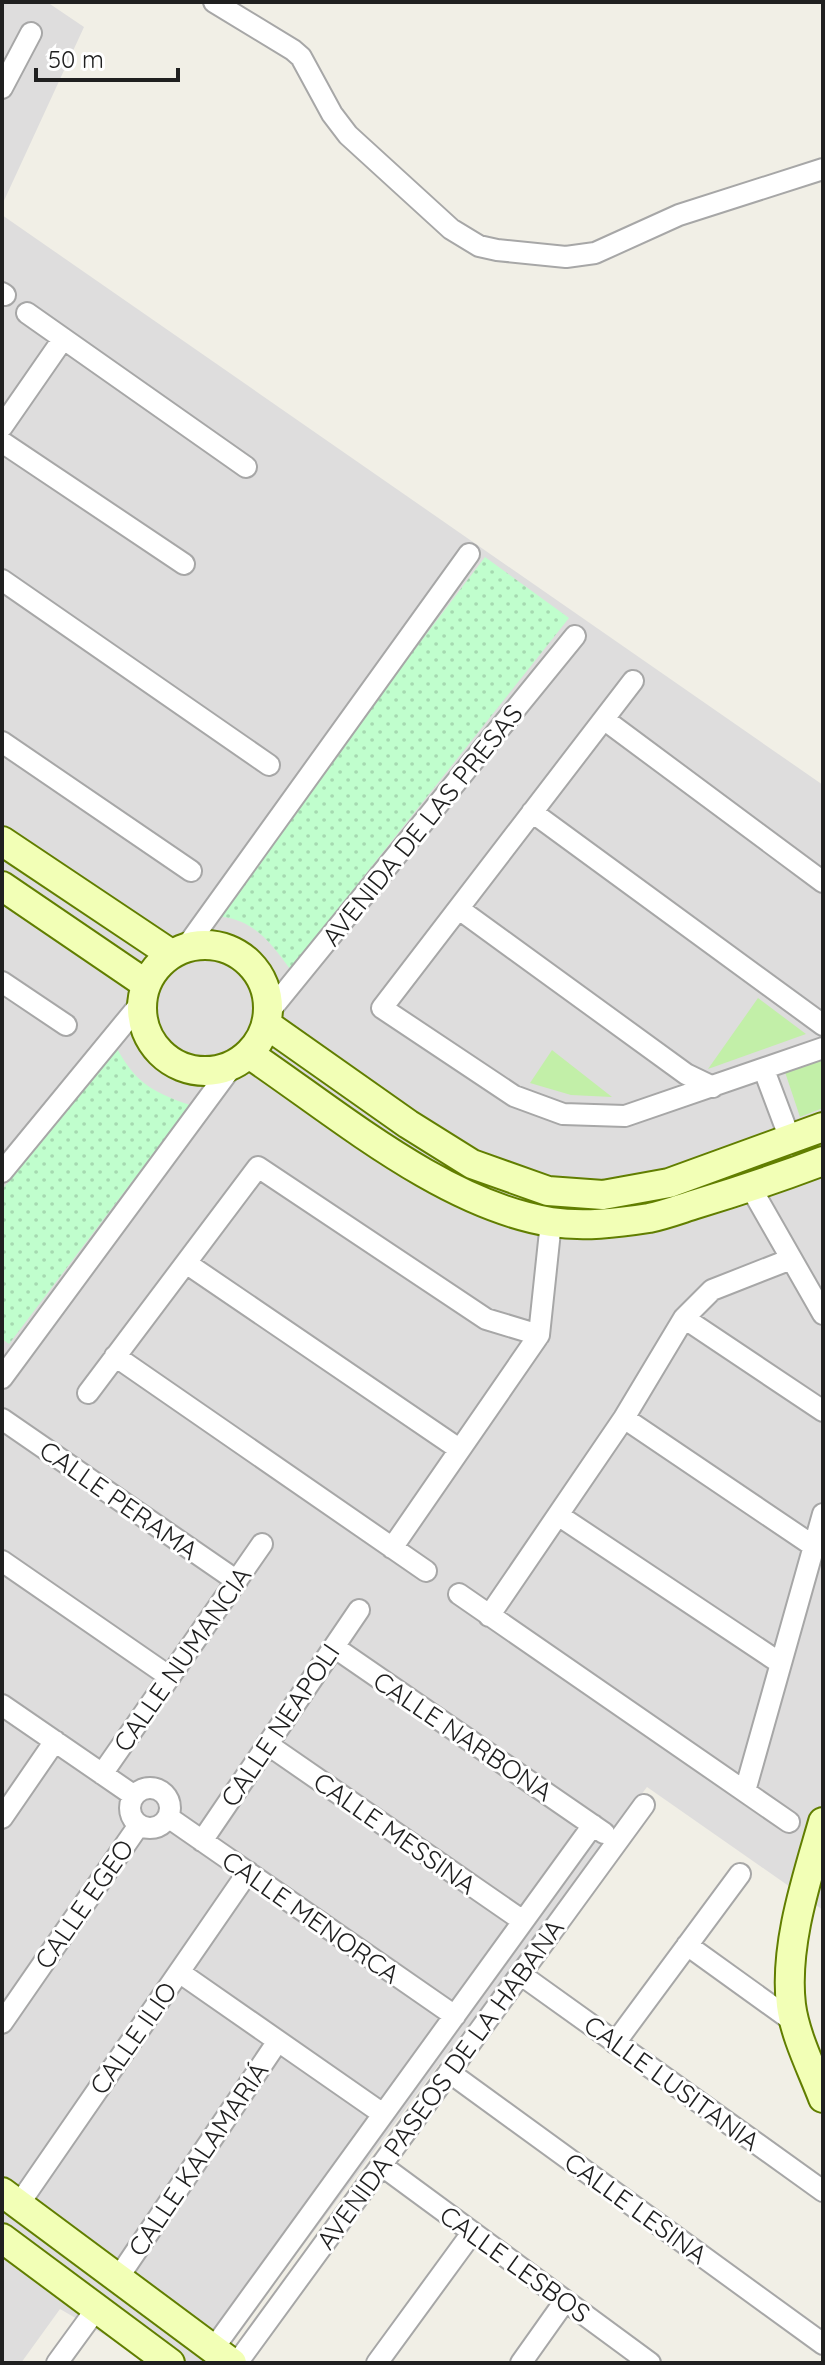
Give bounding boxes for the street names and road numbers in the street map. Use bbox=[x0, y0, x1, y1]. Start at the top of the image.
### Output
street label: AVENIDA DE LAS PRESAS bbox=[314, 698, 530, 952]
street label: CALLE PERAMA bbox=[33, 1433, 205, 1567]
street label: CALLE NUMANCIA bbox=[106, 1560, 258, 1758]
street label: CALLE NEAPOLI bbox=[213, 1637, 347, 1813]
street label: CALLE NARBONA bbox=[367, 1664, 559, 1808]
street label: CALLE MESSINA bbox=[307, 1765, 483, 1901]
street label: CALLE EGEO bbox=[27, 1833, 141, 1975]
street label: CALLE MENORCA bbox=[216, 1843, 406, 1991]
street label: AVENIDA PASEOS DE LA HABANA bbox=[309, 1912, 571, 2256]
street label: CALLE ILIO bbox=[82, 1975, 184, 2101]
street label: CALLE LUSITANIA bbox=[578, 2008, 767, 2158]
street label: CALLE KALAMARIÁ bbox=[121, 2055, 275, 2263]
street label: CALLE LESINA bbox=[558, 2145, 714, 2271]
street label: CALLE LESBOS bbox=[433, 2198, 597, 2330]

